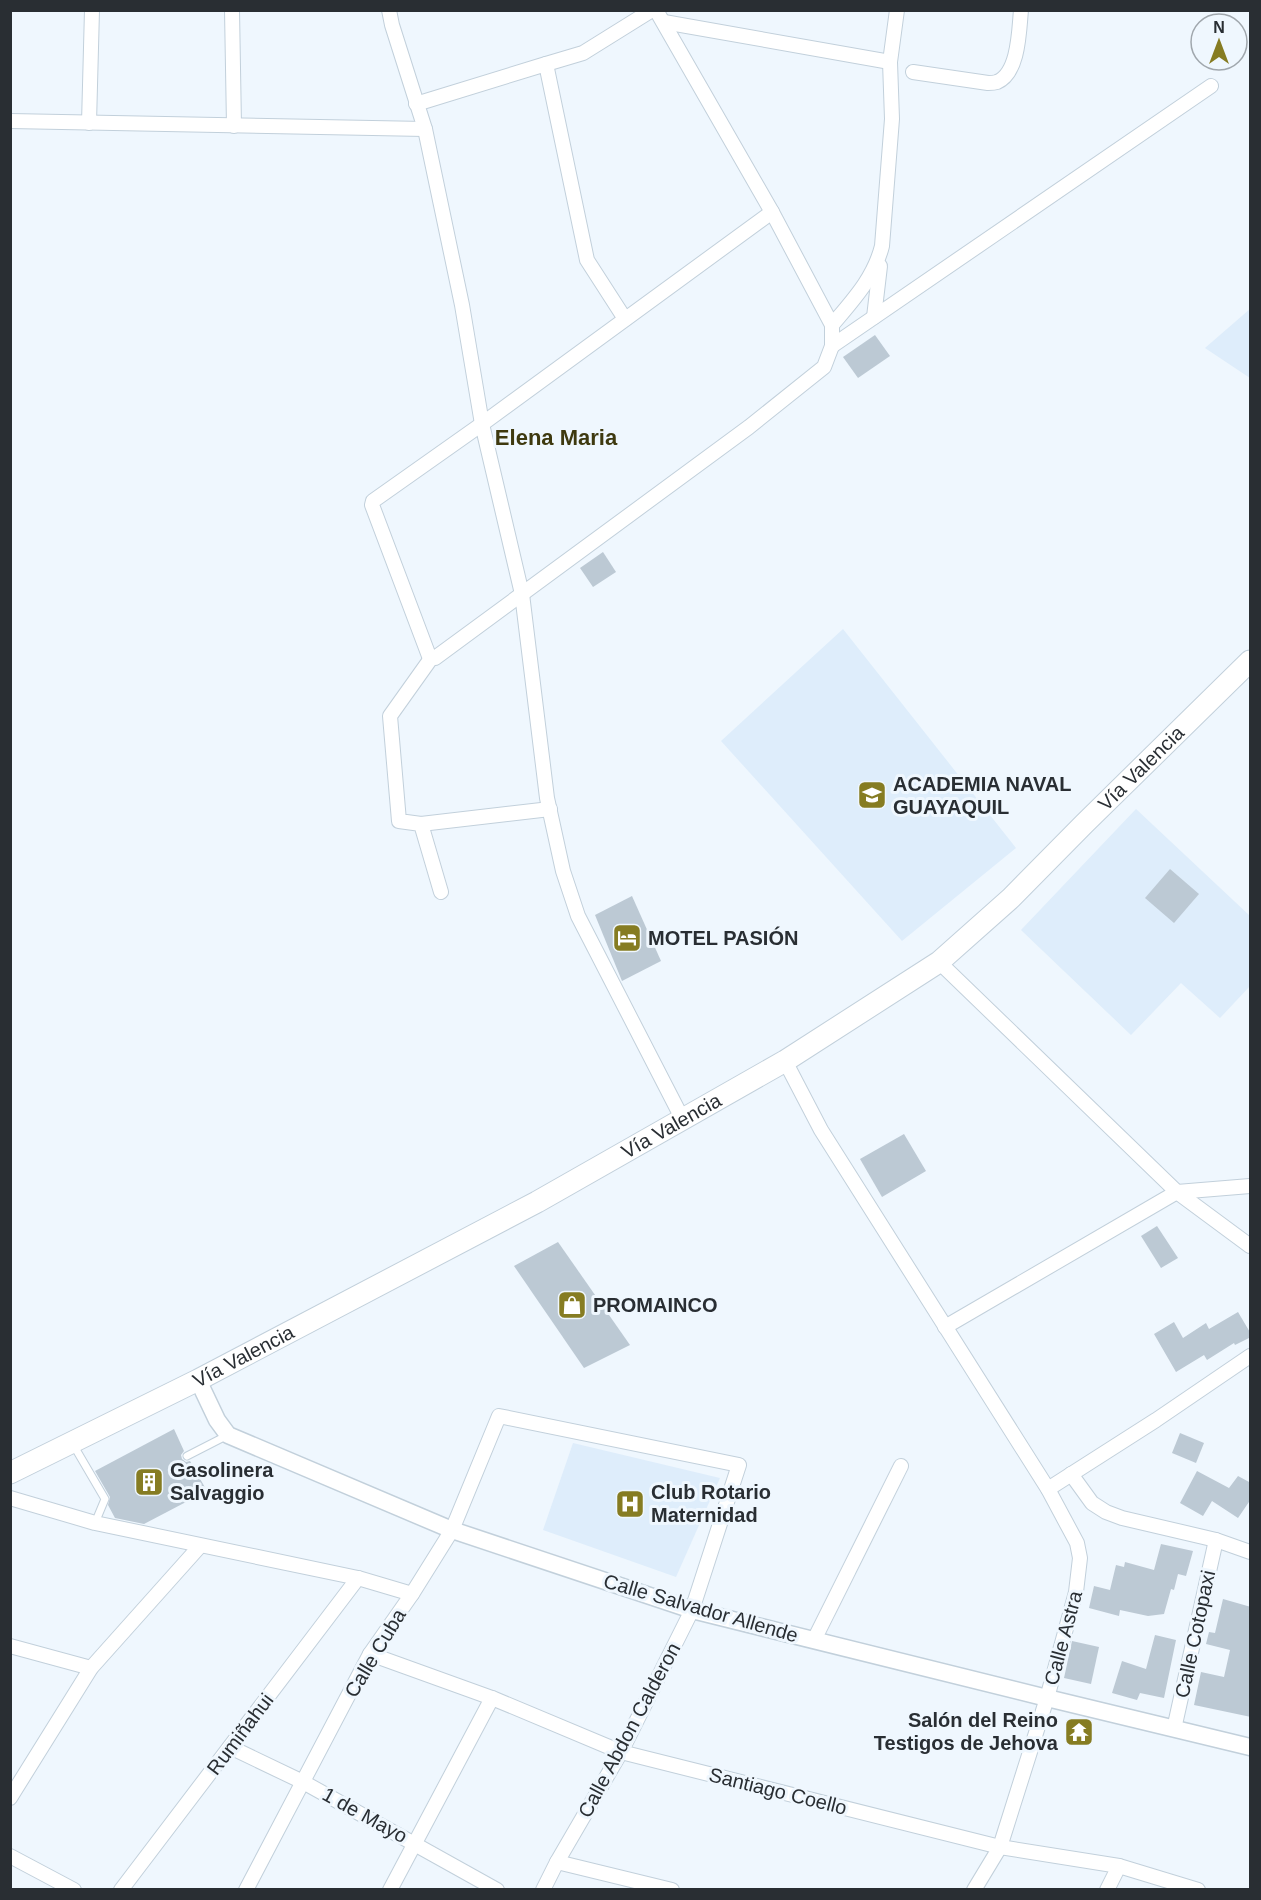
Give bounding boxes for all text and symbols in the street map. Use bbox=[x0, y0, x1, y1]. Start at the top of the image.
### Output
north arrow bbox=[1189, 12, 1249, 72]
text: N bbox=[1213, 19, 1225, 36]
district label: Elena Maria bbox=[495, 425, 618, 450]
street label: Vía Valencia bbox=[1094, 721, 1189, 815]
place label: ACADEMIA NAVAL GUAYAQUIL bbox=[893, 773, 1072, 818]
school or university icon: ACADEMIA NAVAL GUAYAQUIL bbox=[856, 779, 888, 811]
hotel icon: MOTEL PASIÓN bbox=[611, 922, 643, 954]
place label: MOTEL PASIÓN bbox=[648, 926, 798, 949]
street label: Vía Valencia bbox=[618, 1088, 726, 1163]
shop icon: PROMAINCO bbox=[556, 1289, 588, 1321]
place label: PROMAINCO bbox=[593, 1294, 717, 1316]
street label: Vía Valencia bbox=[189, 1320, 298, 1392]
place label: Gasolinera Salvaggio bbox=[170, 1459, 274, 1504]
building icon: Gasolinera Salvaggio bbox=[133, 1466, 165, 1498]
place label: Club Rotario Maternidad bbox=[651, 1481, 771, 1526]
hospital icon: Club Rotario Maternidad bbox=[614, 1488, 646, 1520]
street label: Calle Cotopaxi bbox=[1171, 1568, 1219, 1700]
street label: Calle Salvador Allende bbox=[601, 1570, 801, 1646]
street label: Calle Astra bbox=[1040, 1588, 1086, 1688]
street label: Calle Cuba bbox=[340, 1604, 410, 1701]
street label: Calle Abdon Calderon bbox=[574, 1639, 684, 1821]
street label: Rumiñahui bbox=[202, 1689, 278, 1779]
place label: Salón del Reino Testigos de Jehova bbox=[874, 1709, 1059, 1754]
temple icon: Salón del Reino Testigos de Jehova bbox=[1063, 1716, 1095, 1748]
street label: Santiago Coello bbox=[707, 1763, 849, 1819]
street label: 1 de Mayo bbox=[319, 1783, 411, 1847]

